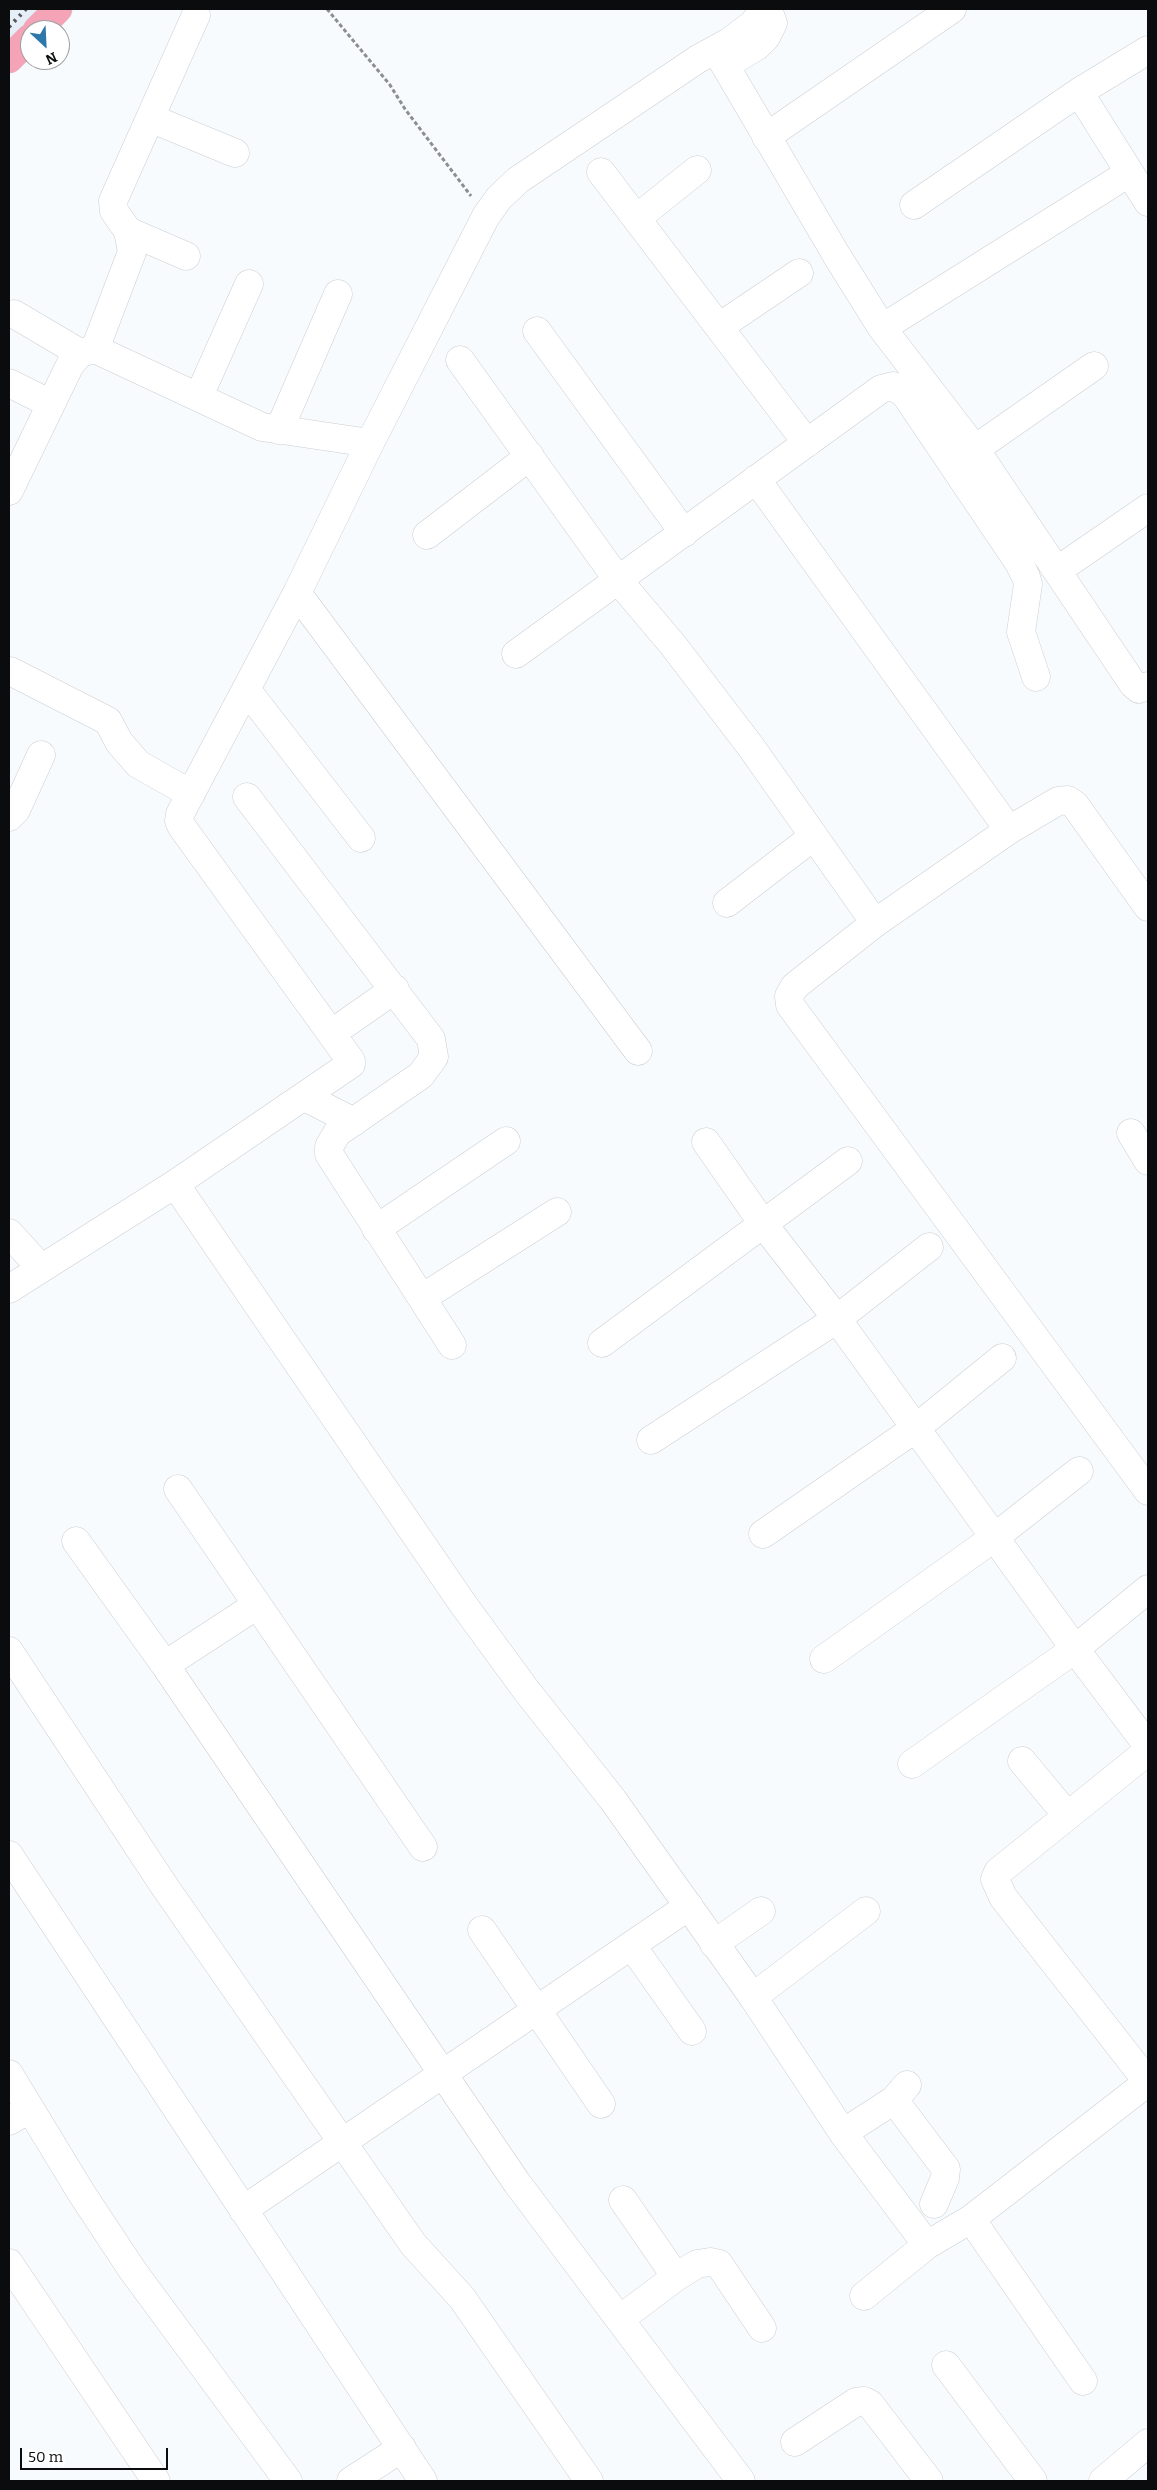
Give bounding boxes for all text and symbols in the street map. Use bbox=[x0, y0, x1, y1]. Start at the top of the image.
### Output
north arrow bbox=[20, 20, 70, 70]
text: N bbox=[43, 48, 60, 68]
scale bar bbox=[22, 2438, 170, 2470]
text: 50 m bbox=[28, 2448, 63, 2466]

